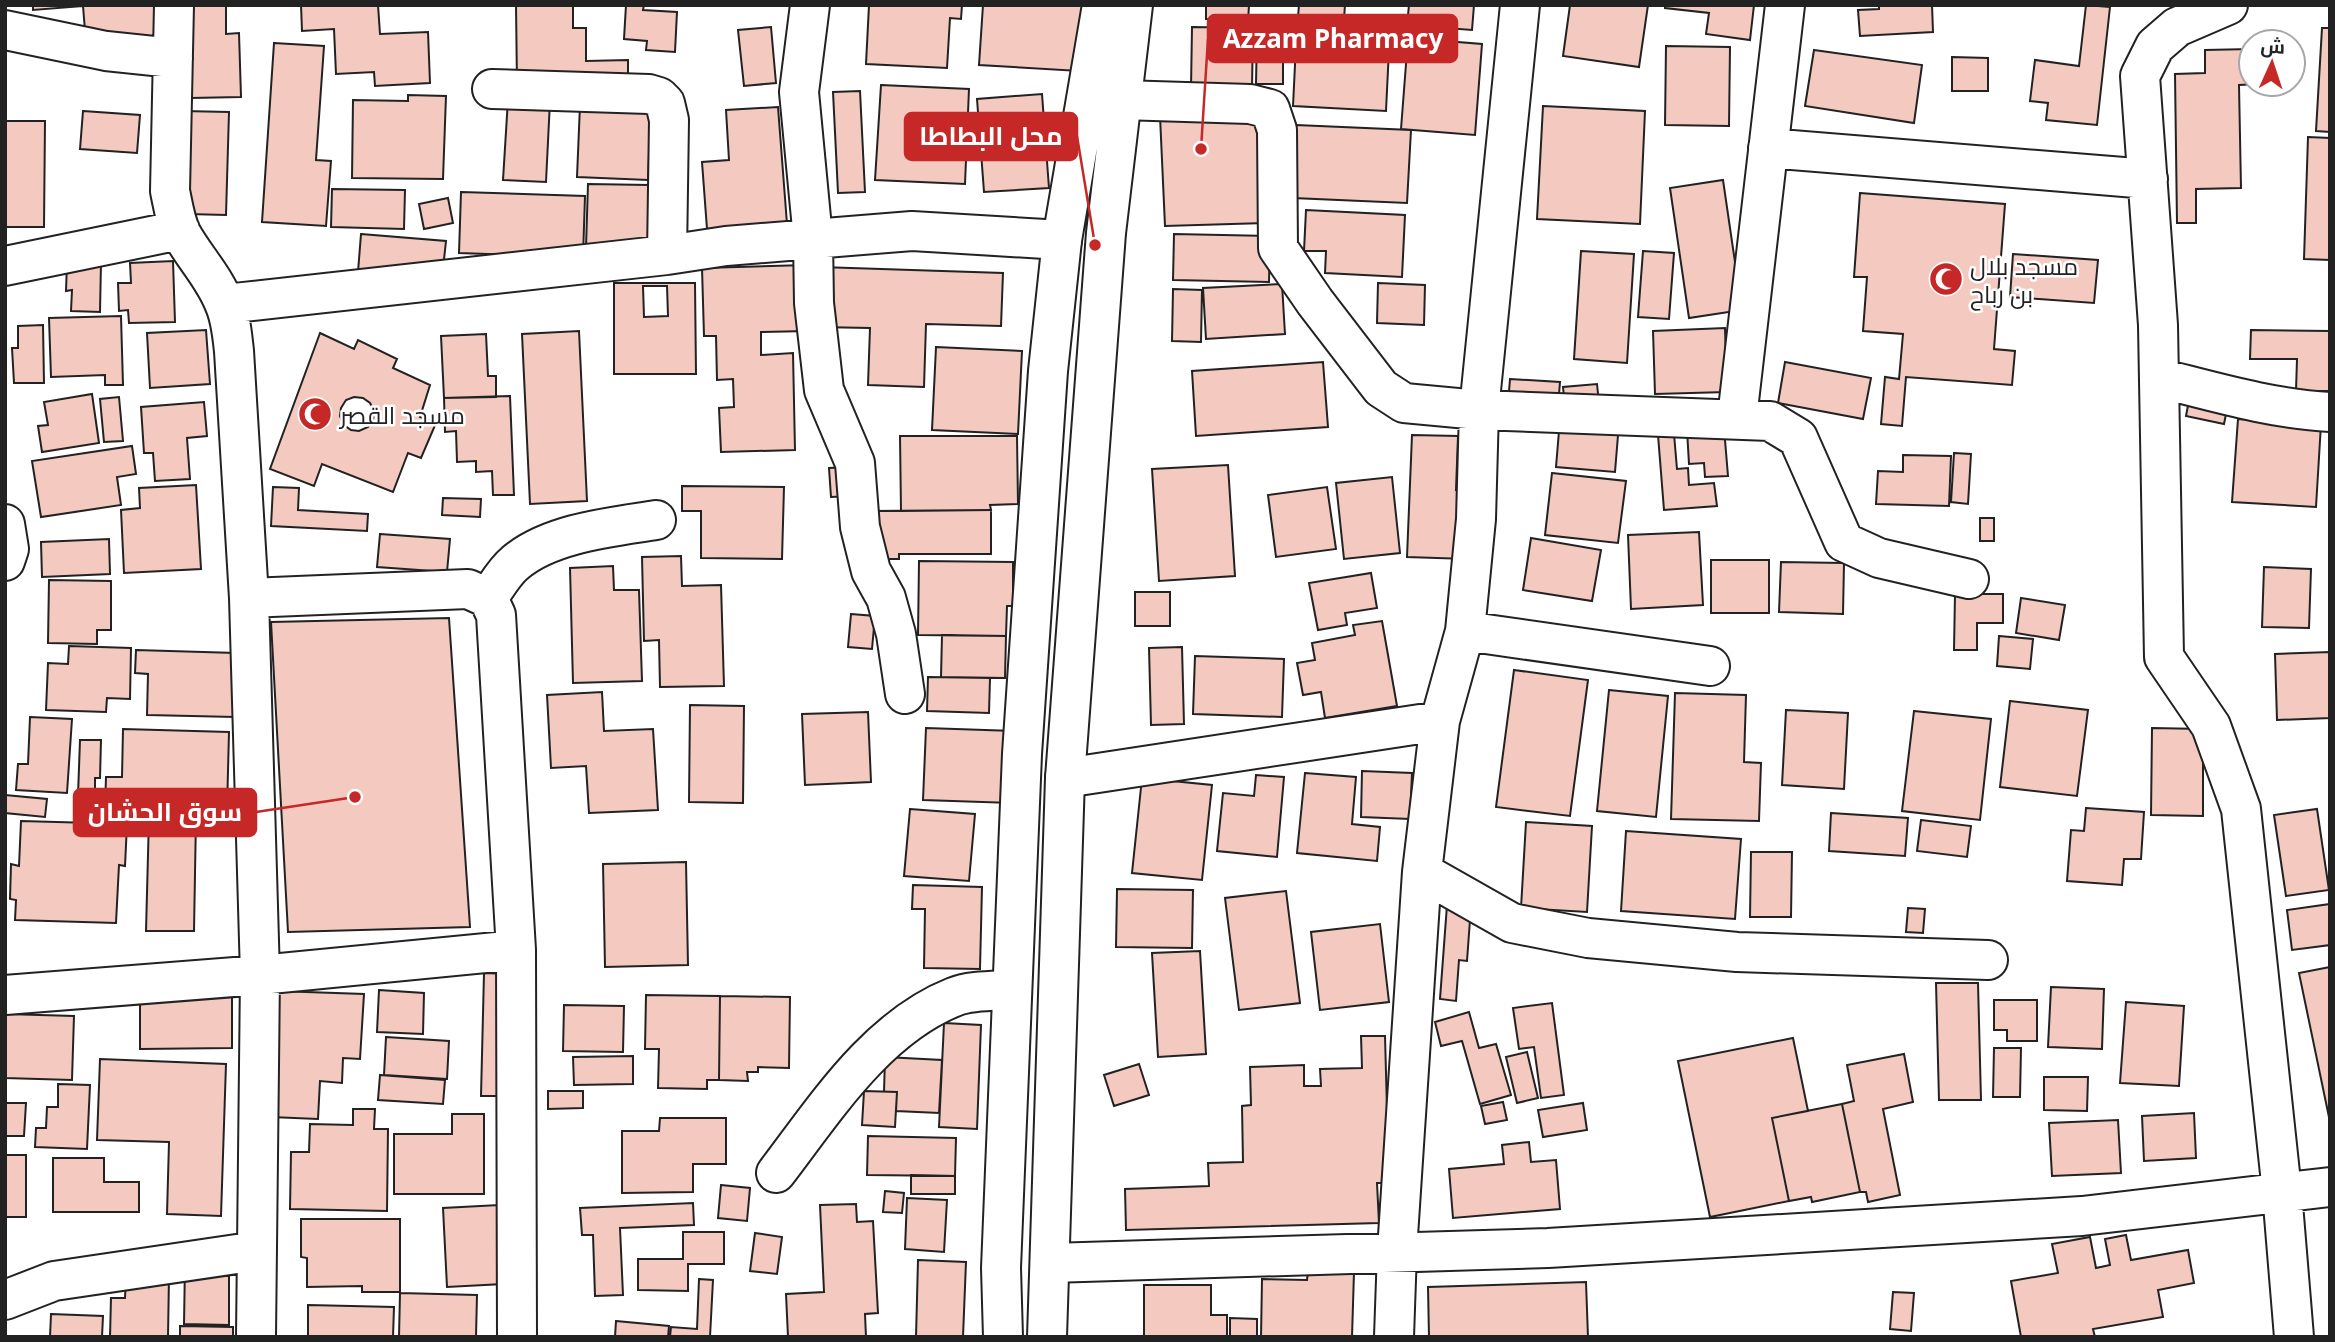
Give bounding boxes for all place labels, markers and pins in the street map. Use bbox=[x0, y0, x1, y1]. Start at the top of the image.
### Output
callout: Azzam Pharmacy bbox=[1208, 15, 1457, 62]
callout: محل البطاطا bbox=[905, 113, 1077, 160]
place label: مسجد بلال بن رباح bbox=[1970, 249, 2078, 311]
mosque icon: مسجد بلال بن رباح bbox=[1927, 260, 1965, 298]
mosque icon: مسجد القصر bbox=[296, 395, 334, 433]
place label: مسجد القصر bbox=[338, 398, 465, 431]
callout: سوق الحشان bbox=[74, 789, 256, 836]

